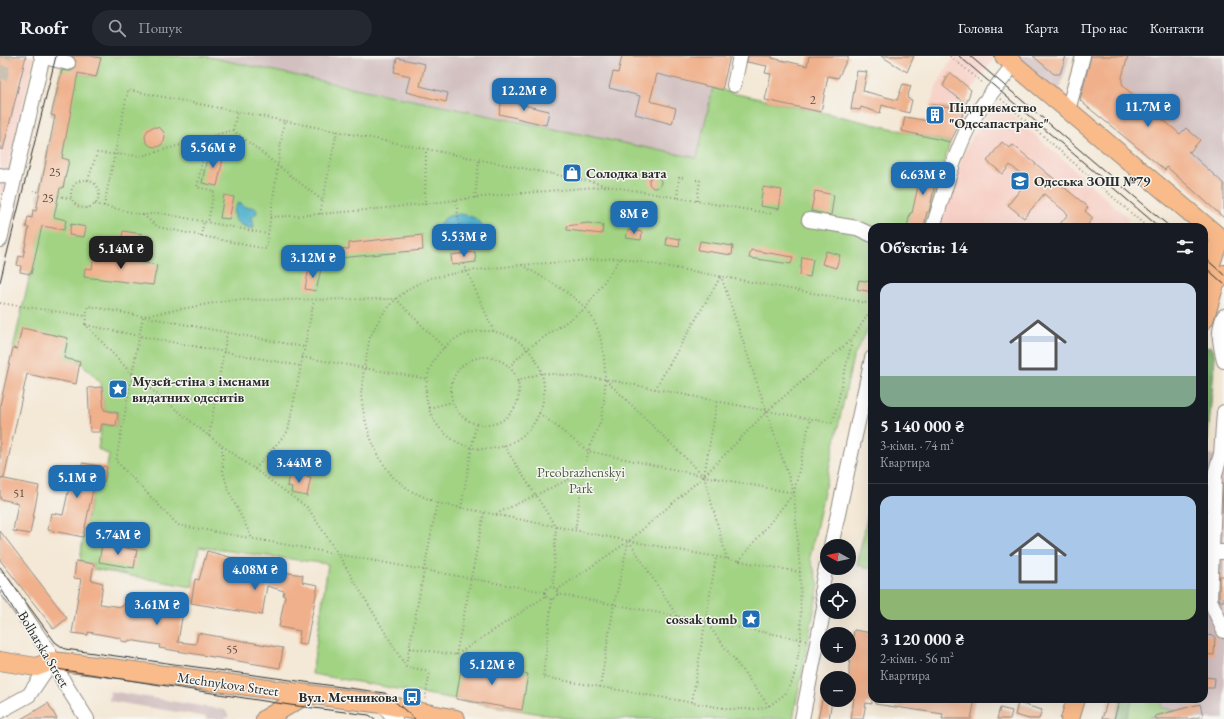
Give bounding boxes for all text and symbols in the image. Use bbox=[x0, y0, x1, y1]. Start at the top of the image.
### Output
search box bbox=[92, 10, 372, 46]
text: Roofr bbox=[20, 15, 68, 40]
icon: search bbox=[106, 17, 128, 39]
text: Пошук bbox=[138, 18, 182, 37]
text: Головна bbox=[958, 19, 1003, 37]
text: Карта bbox=[1025, 19, 1058, 37]
text: Про нас bbox=[1080, 19, 1128, 37]
text: Контакти bbox=[1150, 19, 1204, 37]
pin: 12.2M ₴ bbox=[487, 78, 561, 112]
text: 12.2M ₴ bbox=[501, 82, 547, 99]
house number: 2 bbox=[810, 92, 816, 108]
pin: 11.7M ₴ bbox=[1111, 94, 1185, 128]
place label: Підприємство "Одесапастранс" bbox=[949, 98, 1049, 132]
text: 11.7M ₴ bbox=[1125, 98, 1171, 115]
building icon: Підприємство "Одесапастранс" bbox=[924, 104, 946, 126]
pin: 5.56M ₴ bbox=[176, 135, 250, 169]
text: 5.56M ₴ bbox=[190, 139, 236, 156]
shop icon: Солодка вата bbox=[561, 162, 583, 184]
pin: 6.63M ₴ bbox=[886, 162, 960, 196]
house number: 25 bbox=[49, 164, 61, 180]
place label: Солодка вата bbox=[586, 164, 667, 182]
text: 6.63M ₴ bbox=[900, 166, 946, 183]
school or university icon: Одеська ЗОШ №79 bbox=[1009, 170, 1031, 192]
place label: Одеська ЗОШ №79 bbox=[1034, 172, 1151, 190]
house number: 25 bbox=[42, 190, 54, 206]
pin: 8M ₴ bbox=[610, 201, 658, 235]
text: 8M ₴ bbox=[619, 205, 649, 222]
pin: 5.53M ₴ bbox=[427, 224, 501, 258]
text: 5.53M ₴ bbox=[441, 228, 487, 245]
pin: 5.14M ₴ bbox=[84, 236, 158, 270]
text: Об’єктів: 14 bbox=[880, 236, 968, 258]
icon: filters bbox=[1174, 236, 1196, 258]
text: 5.14M ₴ bbox=[98, 240, 144, 257]
pin: 3.12M ₴ bbox=[276, 245, 350, 279]
text: 3.12M ₴ bbox=[290, 249, 336, 266]
icon: home bbox=[1002, 309, 1074, 381]
place label: Музей-стіна з іменами видатних одеситів bbox=[132, 372, 270, 406]
place icon: Музей-стіна з іменами видатних одеситів bbox=[107, 378, 129, 400]
text: 5 140 000 ₴ bbox=[880, 415, 964, 437]
text: 3-кімн. · 74 m² bbox=[880, 437, 954, 454]
pin: 3.44M ₴ bbox=[262, 450, 336, 484]
text: 3.44M ₴ bbox=[276, 454, 322, 471]
text: Квартира bbox=[880, 454, 930, 471]
park label: Preobrazhenskyi Park bbox=[537, 463, 625, 497]
pin: 5.1M ₴ bbox=[44, 465, 110, 499]
text: 5.1M ₴ bbox=[57, 469, 97, 486]
house number: 51 bbox=[13, 485, 25, 501]
pin: 5.74M ₴ bbox=[81, 522, 155, 556]
icon: home bbox=[1002, 522, 1074, 594]
text: 5.74M ₴ bbox=[95, 526, 141, 543]
north arrow bbox=[820, 539, 856, 575]
map controls bbox=[820, 539, 856, 707]
pin: 4.08M ₴ bbox=[218, 557, 292, 591]
text: 4.08M ₴ bbox=[232, 561, 278, 578]
button: locate bbox=[820, 583, 856, 619]
pin: 3.61M ₴ bbox=[120, 592, 194, 626]
text: 3.61M ₴ bbox=[134, 596, 180, 613]
street label: Bolharska Street bbox=[14, 607, 74, 691]
place icon: cossak tomb bbox=[740, 608, 762, 630]
place label: cossak tomb bbox=[666, 610, 737, 628]
button: + bbox=[820, 627, 856, 663]
text: 3 120 000 ₴ bbox=[880, 628, 964, 650]
house number: 55 bbox=[226, 641, 238, 657]
text: 2-кімн. · 56 m² bbox=[880, 650, 954, 667]
pin: 5.12M ₴ bbox=[455, 652, 529, 686]
text: 5.12M ₴ bbox=[469, 656, 515, 673]
text: Квартира bbox=[880, 667, 930, 684]
street label: Mechnykova Street bbox=[176, 668, 280, 700]
button: − bbox=[820, 671, 856, 707]
bus stop icon: Вул. Мечникова bbox=[401, 686, 423, 708]
place label: Вул. Мечникова bbox=[299, 688, 399, 706]

